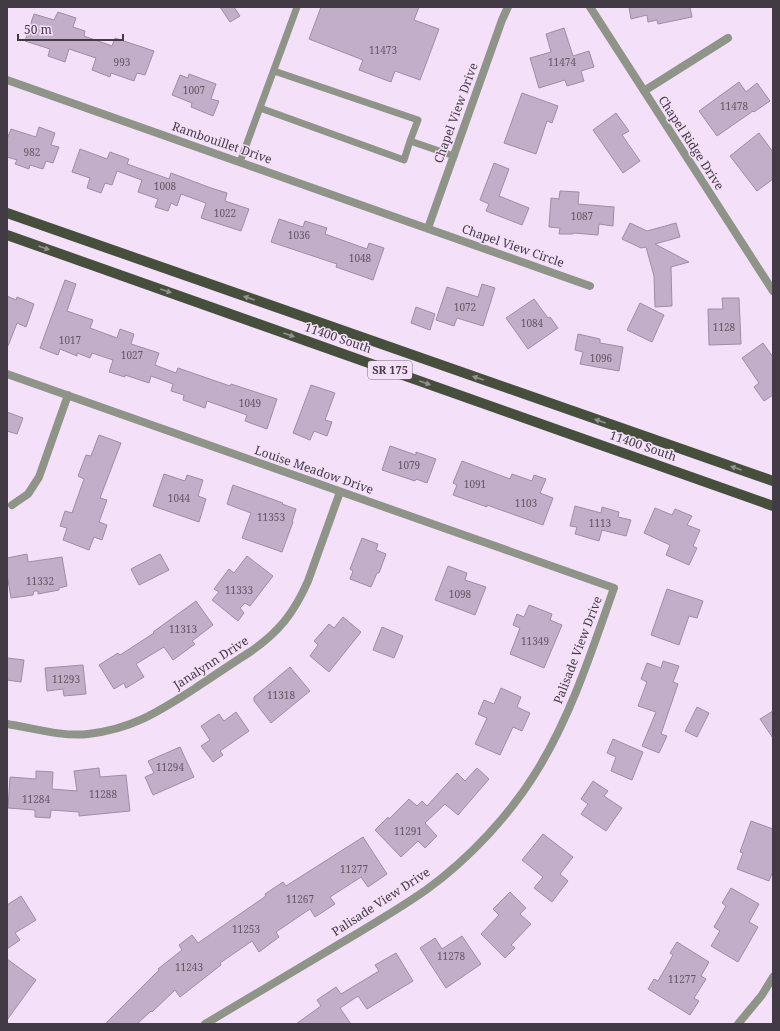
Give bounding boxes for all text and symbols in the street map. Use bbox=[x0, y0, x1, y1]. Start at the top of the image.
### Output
scale bar bbox=[18, 16, 123, 42]
text: 50 m bbox=[24, 21, 52, 38]
house number: 11473 bbox=[369, 43, 397, 57]
house number: 993 bbox=[114, 55, 131, 69]
house number: 11474 bbox=[548, 55, 576, 69]
street label: Chapel View Drive bbox=[429, 60, 482, 165]
house number: 1007 bbox=[183, 83, 206, 97]
street label: Chapel Ridge Drive bbox=[655, 92, 728, 193]
house number: 11478 bbox=[720, 99, 748, 113]
street label: Rambouillet Drive bbox=[170, 117, 274, 168]
house number: 982 bbox=[24, 145, 40, 159]
house number: 1008 bbox=[154, 179, 177, 193]
house number: 1022 bbox=[214, 206, 236, 220]
house number: 1087 bbox=[571, 209, 594, 223]
street label: Chapel View Circle bbox=[460, 220, 567, 271]
house number: 1036 bbox=[288, 228, 311, 242]
one-way arrow bbox=[38, 245, 50, 251]
house number: 1048 bbox=[349, 251, 372, 265]
one-way arrow bbox=[161, 289, 173, 295]
one-way arrow bbox=[243, 294, 255, 300]
house number: 1072 bbox=[454, 300, 476, 314]
house number: 1084 bbox=[521, 316, 544, 330]
street label: 11400 South bbox=[303, 318, 374, 357]
house number: 1128 bbox=[713, 320, 736, 334]
one-way arrow bbox=[283, 332, 295, 338]
house number: 1017 bbox=[59, 333, 82, 347]
house number: 1027 bbox=[121, 348, 144, 362]
house number: 1096 bbox=[590, 351, 613, 365]
road number: SR 175 bbox=[368, 361, 412, 379]
one-way arrow bbox=[471, 374, 483, 380]
one-way arrow bbox=[419, 380, 431, 386]
house number: 1049 bbox=[239, 396, 261, 410]
one-way arrow bbox=[594, 417, 606, 423]
street label: 11400 South bbox=[608, 426, 679, 465]
street label: Louise Meadow Drive bbox=[252, 441, 376, 498]
house number: 1079 bbox=[398, 458, 420, 472]
one-way arrow bbox=[730, 465, 742, 471]
house number: 1091 bbox=[464, 477, 486, 491]
house number: 1044 bbox=[168, 491, 191, 505]
house number: 1103 bbox=[515, 496, 538, 510]
house number: 11353 bbox=[257, 510, 285, 524]
house number: 1113 bbox=[589, 516, 612, 530]
house number: 11332 bbox=[26, 574, 54, 588]
house number: 11333 bbox=[225, 583, 253, 597]
house number: 1098 bbox=[449, 587, 472, 601]
street label: Palisade View Drive bbox=[549, 594, 606, 706]
house number: 11313 bbox=[169, 622, 197, 636]
street label: Janalynn Drive bbox=[169, 632, 252, 694]
house number: 11349 bbox=[521, 634, 549, 648]
house number: 11293 bbox=[52, 672, 80, 686]
house number: 11318 bbox=[267, 688, 295, 702]
house number: 11294 bbox=[156, 760, 184, 774]
house number: 11288 bbox=[89, 787, 117, 801]
house number: 11284 bbox=[22, 792, 50, 806]
house number: 11291 bbox=[394, 824, 422, 838]
house number: 11277 bbox=[340, 862, 368, 876]
street label: Palisade View Drive bbox=[328, 863, 433, 940]
house number: 11267 bbox=[286, 892, 314, 906]
house number: 11253 bbox=[232, 922, 260, 936]
house number: 11278 bbox=[437, 949, 465, 963]
house number: 11243 bbox=[175, 960, 203, 974]
house number: 11277 bbox=[668, 972, 696, 986]

